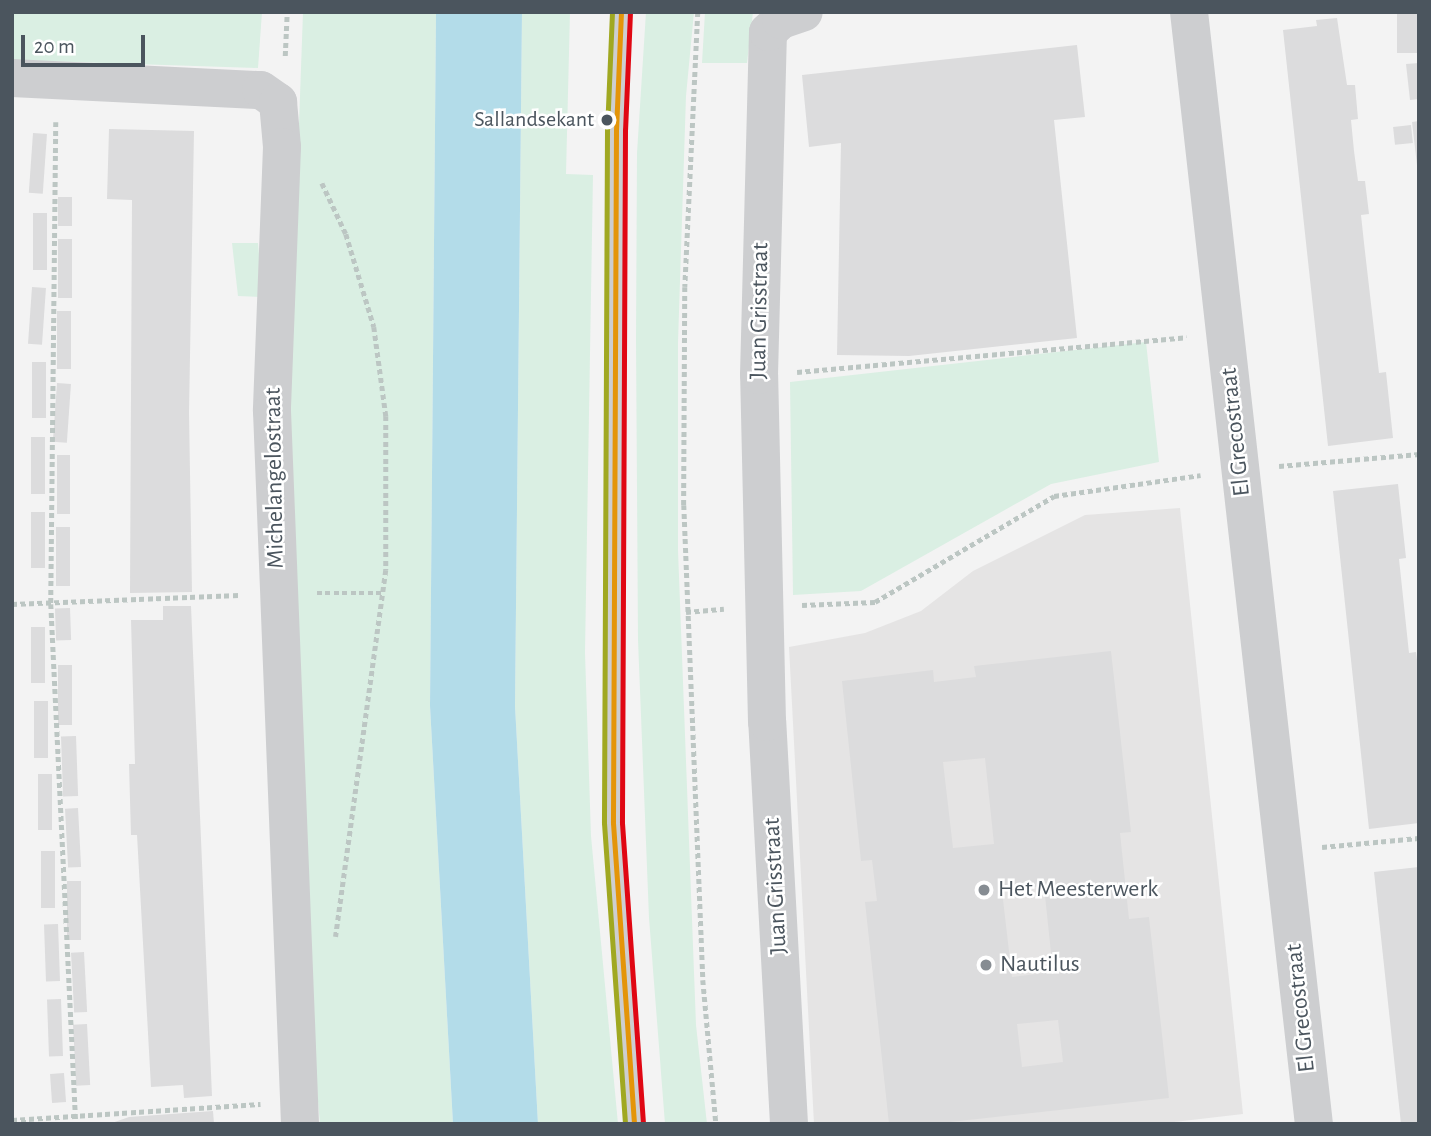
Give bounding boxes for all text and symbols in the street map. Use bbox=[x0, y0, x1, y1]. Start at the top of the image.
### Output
scale bar bbox=[24, 21, 149, 65]
text: 20 m bbox=[34, 36, 75, 57]
place label: Sallandsekant bbox=[474, 107, 594, 133]
marker: Sallandsekant bbox=[600, 113, 614, 127]
street label: Juan Grisstraat bbox=[744, 242, 776, 380]
street label: El Grecostraat bbox=[1215, 366, 1257, 498]
street label: Michelangelostraat bbox=[259, 387, 291, 569]
street label: Juan Grisstraat bbox=[758, 817, 794, 955]
place label: Het Meesterwerk bbox=[998, 876, 1158, 904]
marker: Het Meesterwerk bbox=[976, 882, 992, 898]
street label: El Grecostraat bbox=[1280, 942, 1322, 1074]
place label: Nautilus bbox=[1000, 951, 1080, 979]
marker: Nautilus bbox=[978, 957, 994, 973]

